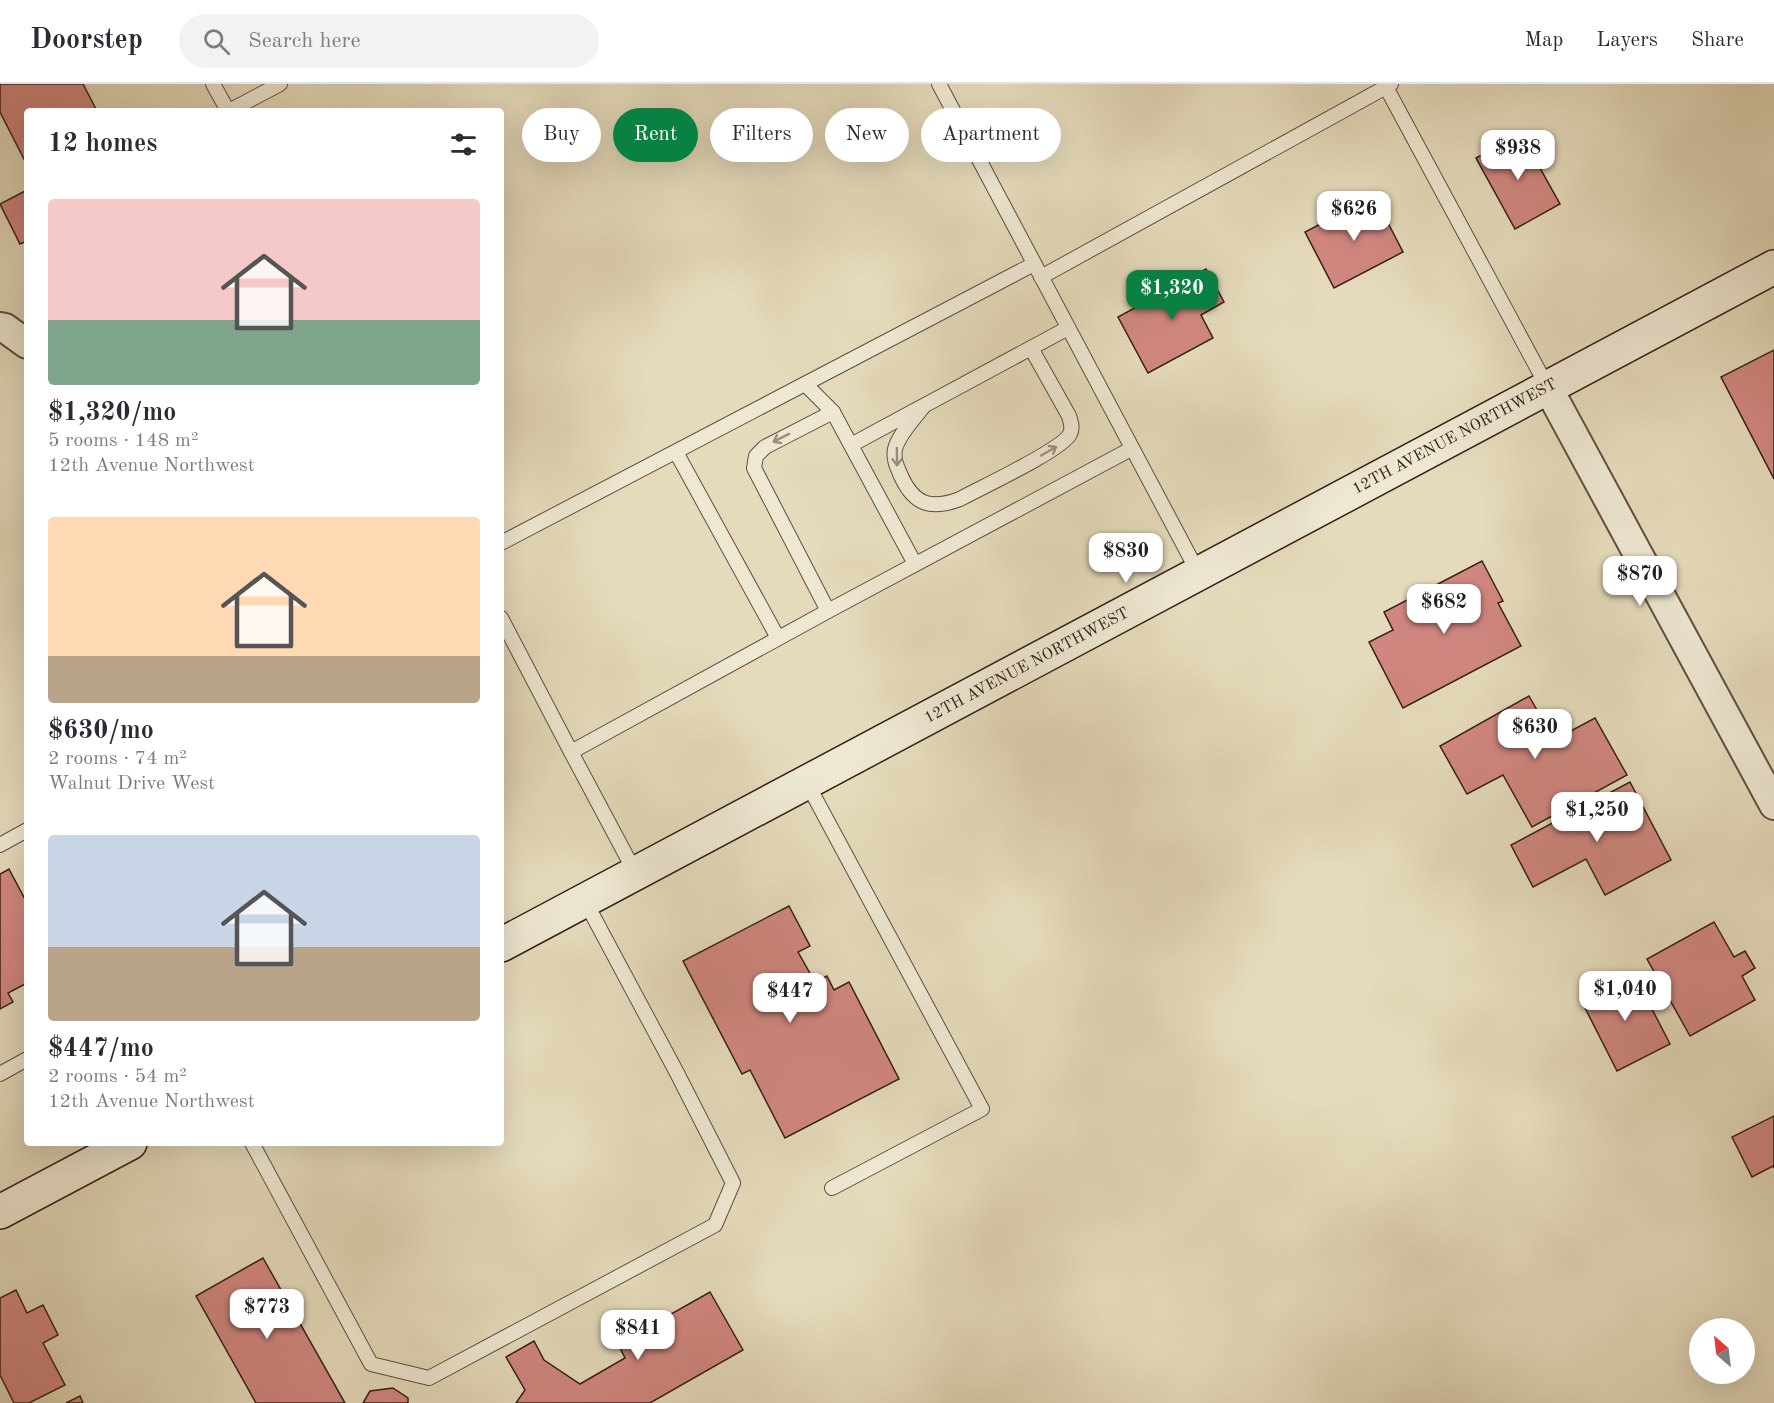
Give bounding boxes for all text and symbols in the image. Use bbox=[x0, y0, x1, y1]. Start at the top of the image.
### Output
search box bbox=[179, 14, 599, 68]
icon: search bbox=[200, 25, 233, 58]
text: Doorstep bbox=[30, 27, 143, 55]
text: Search here bbox=[248, 30, 361, 52]
text: Map bbox=[1524, 30, 1563, 51]
text: Layers bbox=[1596, 30, 1658, 51]
text: Share bbox=[1691, 30, 1744, 51]
chip: Buy bbox=[522, 108, 601, 162]
chip: Rent bbox=[613, 108, 698, 162]
chip: Filters bbox=[710, 108, 813, 162]
chip: New bbox=[825, 108, 909, 162]
chip: Apartment bbox=[921, 108, 1061, 162]
icon: filters bbox=[447, 128, 480, 161]
pin: $938 bbox=[1482, 130, 1554, 181]
text: 12 homes bbox=[48, 131, 157, 157]
text: $938 bbox=[1495, 139, 1541, 159]
pin: $626 bbox=[1318, 191, 1390, 242]
text: $626 bbox=[1331, 200, 1377, 220]
icon: home bbox=[210, 238, 318, 346]
pin: $1,320 bbox=[1123, 270, 1221, 321]
text: $1,320 bbox=[1140, 279, 1204, 299]
street label: 12TH AVENUE NORTHWEST bbox=[1350, 376, 1560, 498]
text: $1,320/mo bbox=[48, 400, 176, 426]
text: 5 rooms · 148 m² bbox=[48, 431, 198, 451]
one-way arrow bbox=[773, 433, 791, 445]
one-way arrow bbox=[1040, 445, 1057, 457]
one-way arrow bbox=[891, 447, 903, 466]
text: 12th Avenue Northwest bbox=[48, 456, 255, 476]
pin: $830 bbox=[1090, 533, 1162, 584]
text: $830 bbox=[1103, 542, 1149, 562]
icon: home bbox=[210, 556, 318, 664]
pin: $870 bbox=[1604, 556, 1676, 607]
text: $870 bbox=[1617, 565, 1663, 585]
pin: $682 bbox=[1408, 584, 1480, 635]
text: $682 bbox=[1421, 593, 1467, 613]
street label: 12TH AVENUE NORTHWEST bbox=[922, 605, 1132, 727]
pin: $630 bbox=[1499, 709, 1571, 760]
text: $630/mo bbox=[48, 718, 154, 744]
text: $630 bbox=[1512, 718, 1558, 738]
text: 2 rooms · 74 m² bbox=[48, 749, 187, 769]
text: Walnut Drive West bbox=[48, 774, 215, 794]
pin: $1,250 bbox=[1548, 792, 1646, 843]
text: $1,250 bbox=[1565, 801, 1629, 821]
icon: home bbox=[210, 874, 318, 982]
pin: $1,040 bbox=[1576, 971, 1674, 1022]
pin: $447 bbox=[754, 973, 826, 1024]
text: $1,040 bbox=[1593, 980, 1657, 1000]
text: $447 bbox=[767, 982, 813, 1002]
text: $447/mo bbox=[48, 1036, 154, 1062]
text: 2 rooms · 54 m² bbox=[48, 1067, 187, 1087]
text: 12th Avenue Northwest bbox=[48, 1092, 255, 1112]
pin: $773 bbox=[231, 1289, 303, 1340]
text: $773 bbox=[244, 1298, 290, 1318]
pin: $841 bbox=[602, 1310, 674, 1361]
north arrow bbox=[1689, 1318, 1755, 1384]
map controls bbox=[1689, 1318, 1755, 1384]
text: $841 bbox=[615, 1319, 661, 1339]

